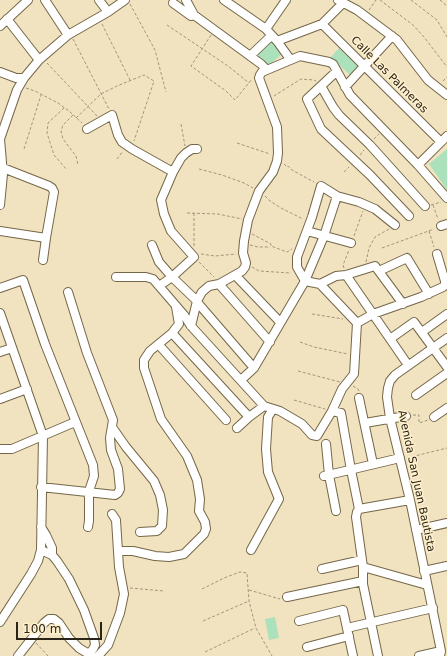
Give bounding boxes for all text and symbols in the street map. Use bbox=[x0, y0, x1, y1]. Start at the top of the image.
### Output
street label: Calle Las Palmeras bbox=[348, 34, 430, 116]
street label: Avenida San Juan Bautista bbox=[395, 409, 437, 553]
scale bar bbox=[18, 614, 104, 640]
text: 100 m bbox=[23, 622, 61, 636]

